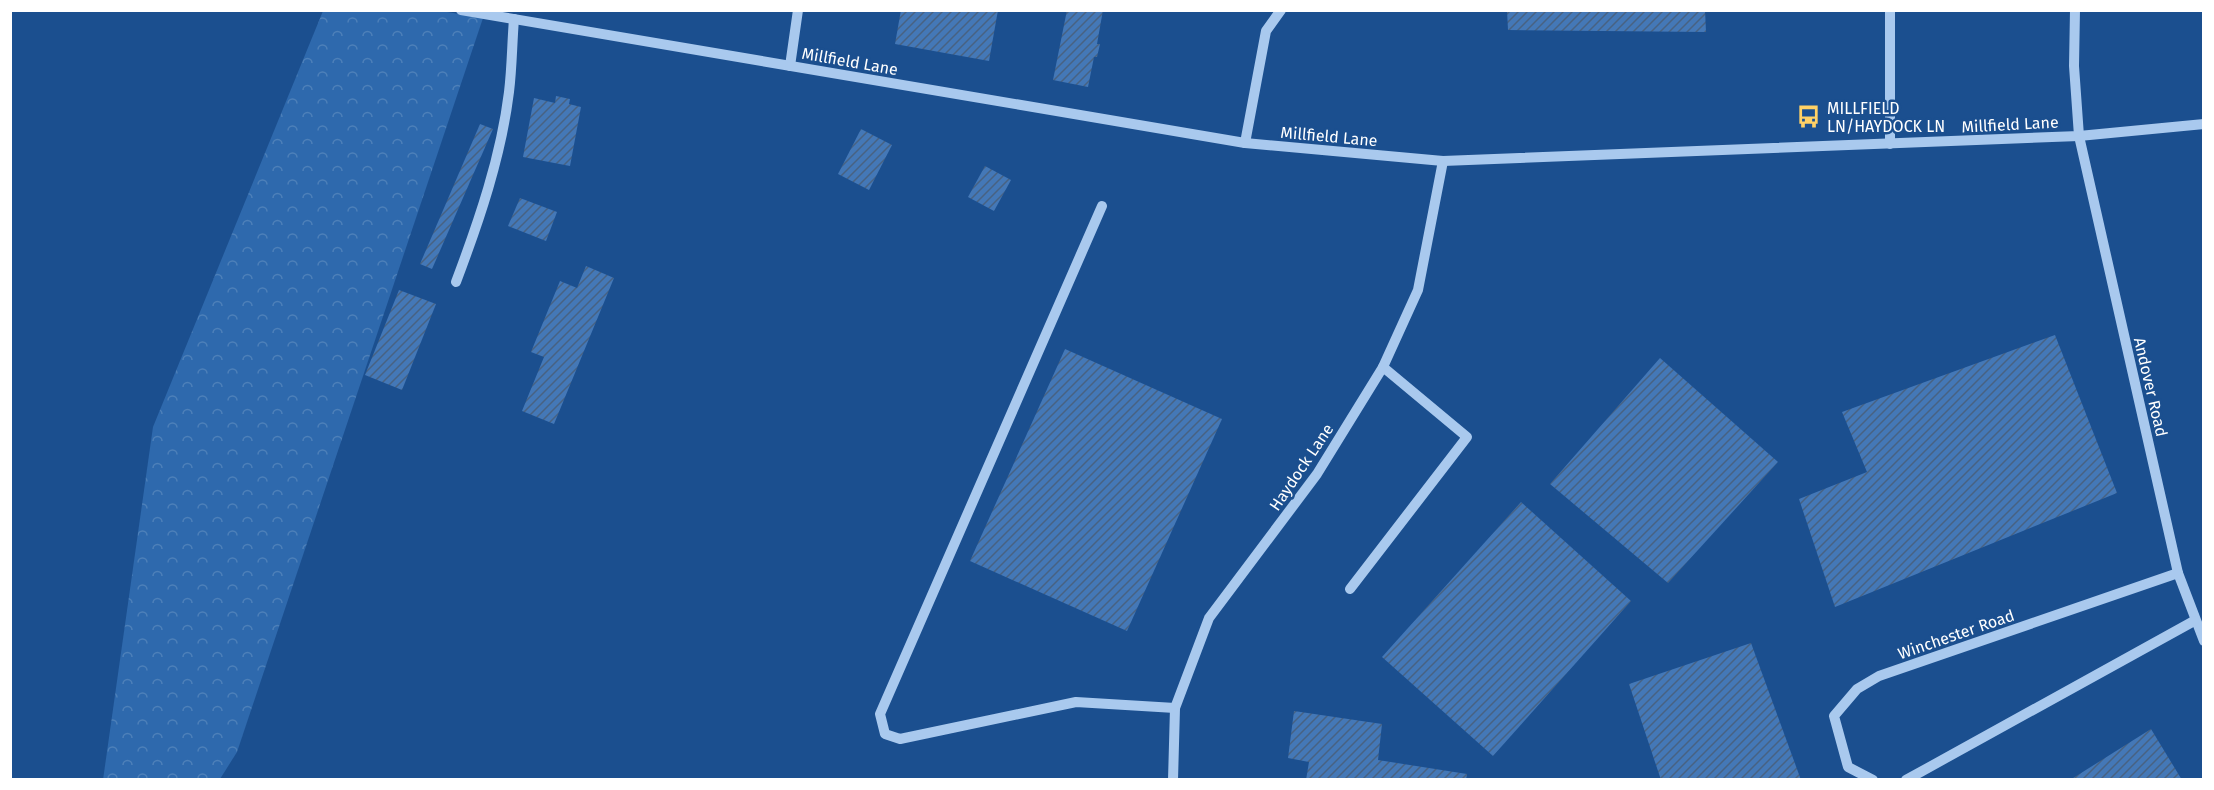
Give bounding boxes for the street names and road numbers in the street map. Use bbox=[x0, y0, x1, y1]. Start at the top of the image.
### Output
street label: Millfield Lane bbox=[800, 44, 899, 79]
street label: Millfield Lane bbox=[1961, 112, 2059, 137]
street label: Millfield Lane bbox=[1280, 123, 1378, 150]
street label: Andover Road bbox=[2130, 336, 2171, 439]
street label: Haydock Lane bbox=[1265, 420, 1337, 514]
street label: Winchester Road bbox=[1895, 606, 2017, 663]

